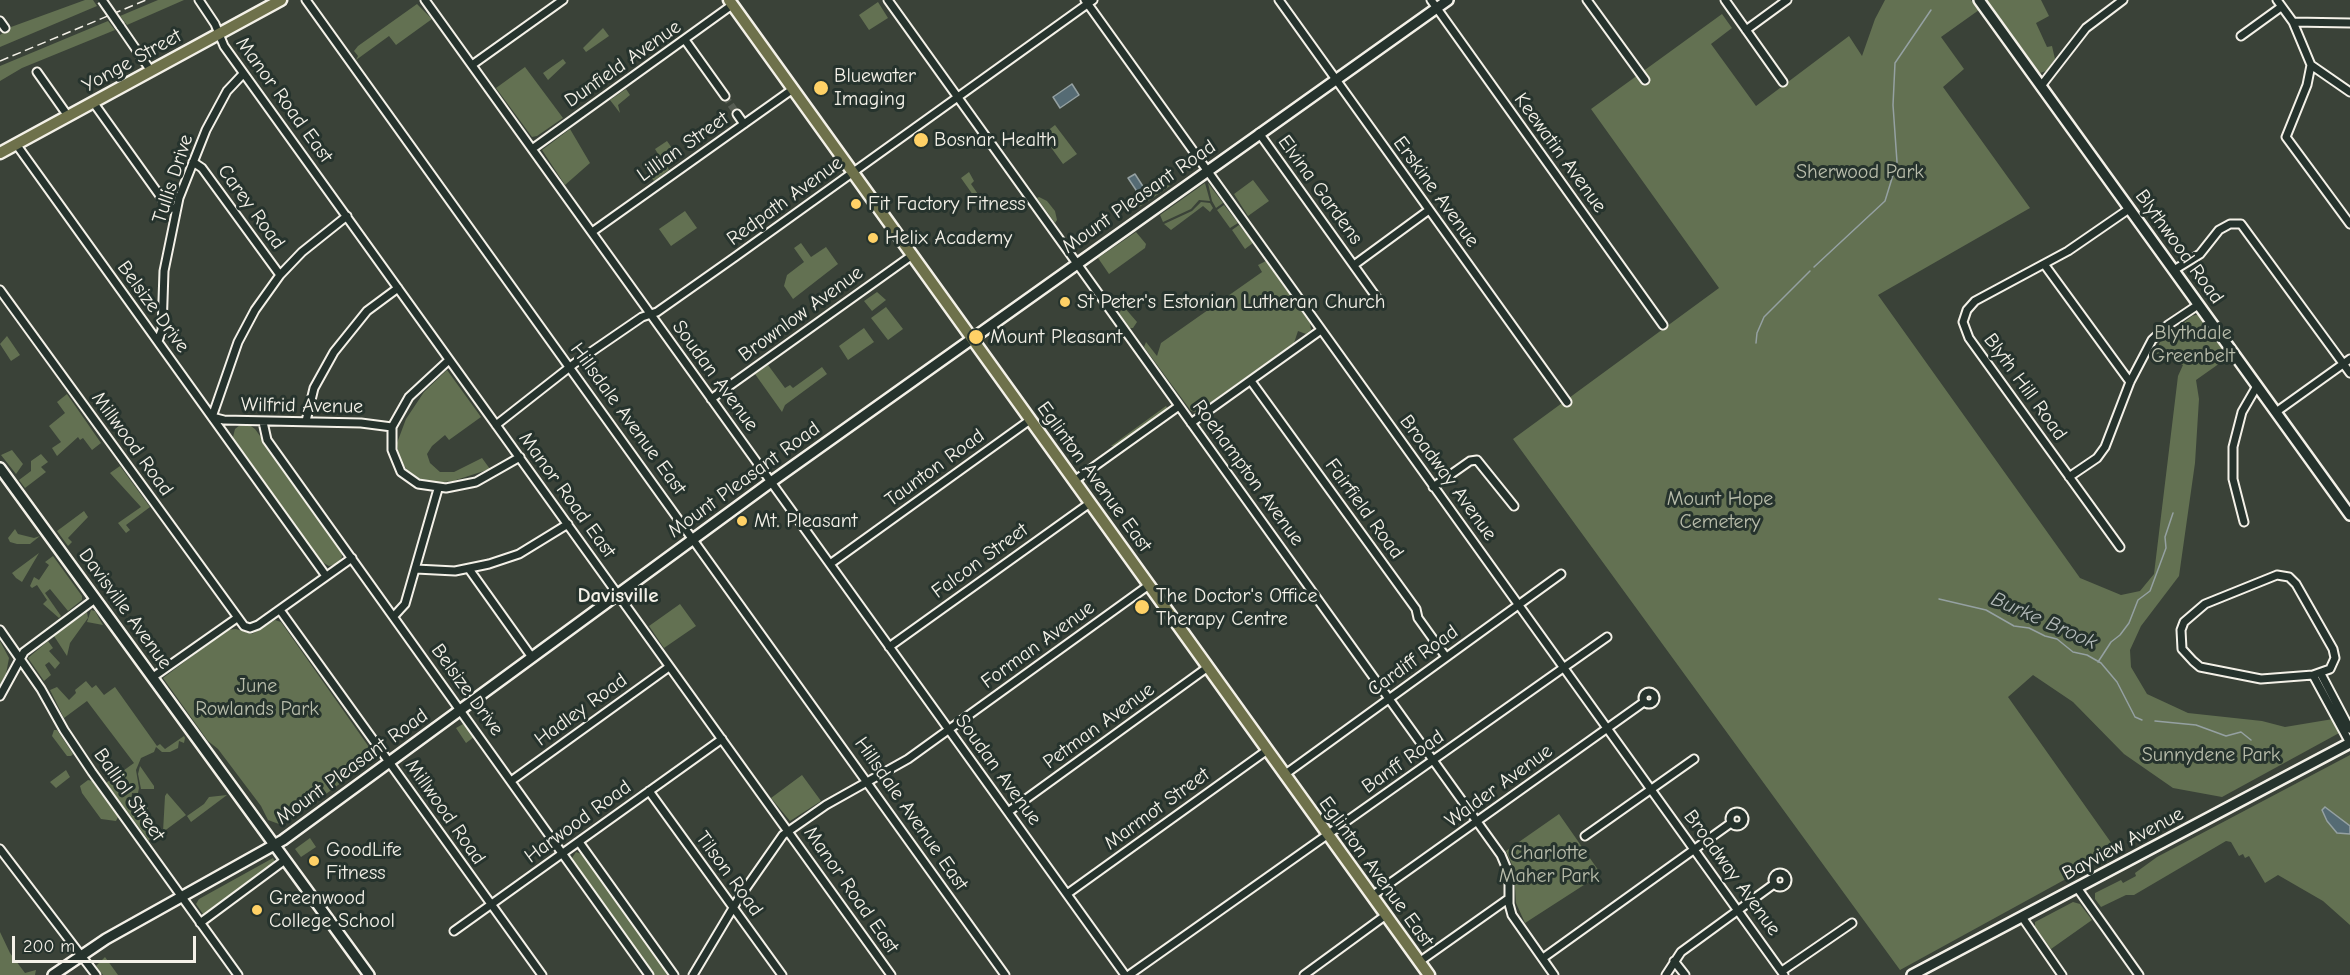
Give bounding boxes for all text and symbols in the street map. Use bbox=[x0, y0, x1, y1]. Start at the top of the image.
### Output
street label: Dunfield Avenue bbox=[560, 15, 686, 113]
street label: Yonge Street bbox=[78, 24, 186, 98]
street label: Manor Road East bbox=[230, 32, 338, 168]
place label: Bluewater Imaging bbox=[834, 64, 916, 111]
marker: Bluewater Imaging bbox=[812, 79, 830, 97]
street label: Keewatin Avenue bbox=[1509, 88, 1611, 218]
street label: Lillian Street bbox=[633, 107, 733, 187]
place label: Bosnar Health bbox=[934, 128, 1057, 152]
marker: Bosnar Health bbox=[912, 131, 930, 149]
street label: Elvina Gardens bbox=[1272, 131, 1368, 249]
street label: Tullis Drive bbox=[147, 132, 199, 226]
street label: Erskine Avenue bbox=[1388, 132, 1484, 252]
street label: Mount Pleasant Road bbox=[1058, 135, 1220, 259]
street label: Redpath Avenue bbox=[722, 151, 848, 251]
street label: Carey Road bbox=[212, 160, 290, 254]
park label: Sherwood Park bbox=[1796, 160, 1924, 184]
street label: Blythwood Road bbox=[2130, 185, 2228, 309]
place label: Fit Factory Fitness bbox=[868, 192, 1026, 216]
marker: Fit Factory Fitness bbox=[849, 197, 863, 211]
place label: Helix Academy bbox=[885, 226, 1012, 250]
marker: Helix Academy bbox=[866, 231, 880, 245]
street label: Belsize Drive bbox=[112, 256, 194, 358]
street label: Brownlow Avenue bbox=[734, 261, 868, 367]
place label: St Peter's Estonian Lutheran Church bbox=[1077, 290, 1386, 314]
marker: St Peter's Estonian Lutheran Church bbox=[1058, 295, 1072, 309]
street label: Soudan Avenue bbox=[667, 316, 763, 436]
park label: Blythdale Greenbelt bbox=[2151, 321, 2235, 368]
place label: Mount Pleasant bbox=[990, 325, 1122, 349]
marker: Mount Pleasant bbox=[967, 328, 985, 346]
street label: Blyth Hill Road bbox=[1978, 329, 2072, 445]
street label: Hillsdale Avenue East bbox=[565, 338, 691, 500]
street label: Millwood Road bbox=[86, 387, 178, 501]
street label: Wilfrid Avenue bbox=[241, 393, 363, 419]
street label: Roehampton Avenue bbox=[1187, 395, 1309, 551]
street label: Eglinton Avenue East bbox=[1031, 397, 1157, 557]
street label: Broadway Avenue bbox=[1394, 410, 1502, 546]
street label: Mount Pleasant Road bbox=[663, 417, 825, 543]
street label: Taunton Road bbox=[881, 424, 989, 512]
street label: Manor Road East bbox=[513, 427, 621, 563]
street label: Fairfield Road bbox=[1320, 454, 1408, 564]
park label: Mount Hope Cemetery bbox=[1667, 487, 1773, 534]
place label: Mt. Pleasant bbox=[754, 509, 857, 533]
marker: Mt. Pleasant bbox=[735, 514, 749, 528]
street label: Falcon Street bbox=[927, 518, 1033, 604]
street label: Davisville Avenue bbox=[73, 544, 177, 674]
district label: Davisville bbox=[578, 583, 658, 609]
place label: The Doctor's Office Therapy Centre bbox=[1156, 584, 1317, 631]
water label: Burke Brook bbox=[1987, 586, 2101, 656]
street label: Forman Avenue bbox=[977, 596, 1099, 694]
marker: The Doctor's Office Therapy Centre bbox=[1133, 598, 1151, 616]
street label: Cardiff Road bbox=[1363, 620, 1463, 702]
street label: Belsize Drive bbox=[426, 639, 508, 741]
street label: Hadley Road bbox=[530, 668, 632, 752]
park label: June Rowlands Park bbox=[195, 674, 319, 721]
street label: Petman Avenue bbox=[1039, 678, 1159, 774]
street label: Mount Pleasant Road bbox=[271, 704, 433, 830]
street label: Soudan Avenue bbox=[950, 710, 1046, 830]
street label: Banff Road bbox=[1357, 725, 1449, 799]
street label: Hillsdale Avenue East bbox=[849, 733, 973, 895]
street label: Walder Avenue bbox=[1441, 739, 1557, 833]
park label: Sunnydene Park bbox=[2142, 743, 2280, 767]
street label: Balliol Street bbox=[88, 744, 170, 846]
street label: Millwood Road bbox=[400, 755, 490, 869]
street label: Marmot Street bbox=[1100, 763, 1214, 855]
street label: Harwood Road bbox=[520, 775, 636, 869]
street label: Eglinton Avenue East bbox=[1313, 792, 1439, 952]
street label: Bayview Avenue bbox=[2058, 802, 2188, 886]
street label: Broadway Avenue bbox=[1678, 805, 1786, 941]
street label: Manor Road East bbox=[798, 822, 904, 958]
street label: Tilson Road bbox=[690, 827, 768, 921]
place label: GoodLife Fitness bbox=[326, 838, 402, 885]
park label: Charlotte Maher Park bbox=[1499, 841, 1599, 888]
marker: GoodLife Fitness bbox=[307, 854, 321, 868]
place label: Greenwood College School bbox=[269, 886, 395, 933]
marker: Greenwood College School bbox=[250, 903, 264, 917]
scale bar bbox=[15, 924, 200, 962]
text: 200 m bbox=[23, 936, 75, 957]

